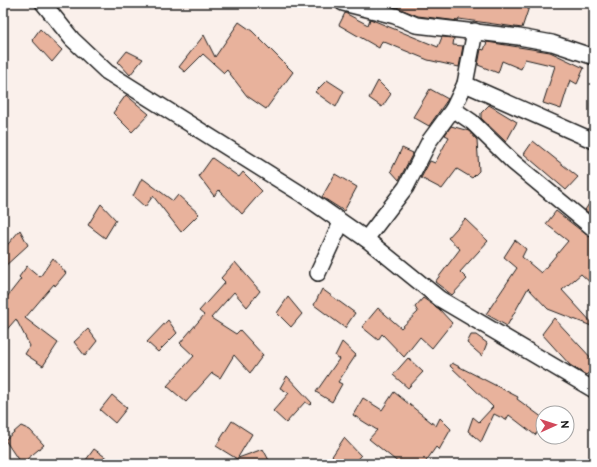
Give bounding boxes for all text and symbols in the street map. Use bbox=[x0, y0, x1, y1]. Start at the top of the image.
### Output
north arrow bbox=[535, 405, 575, 445]
text: N bbox=[558, 420, 571, 429]

